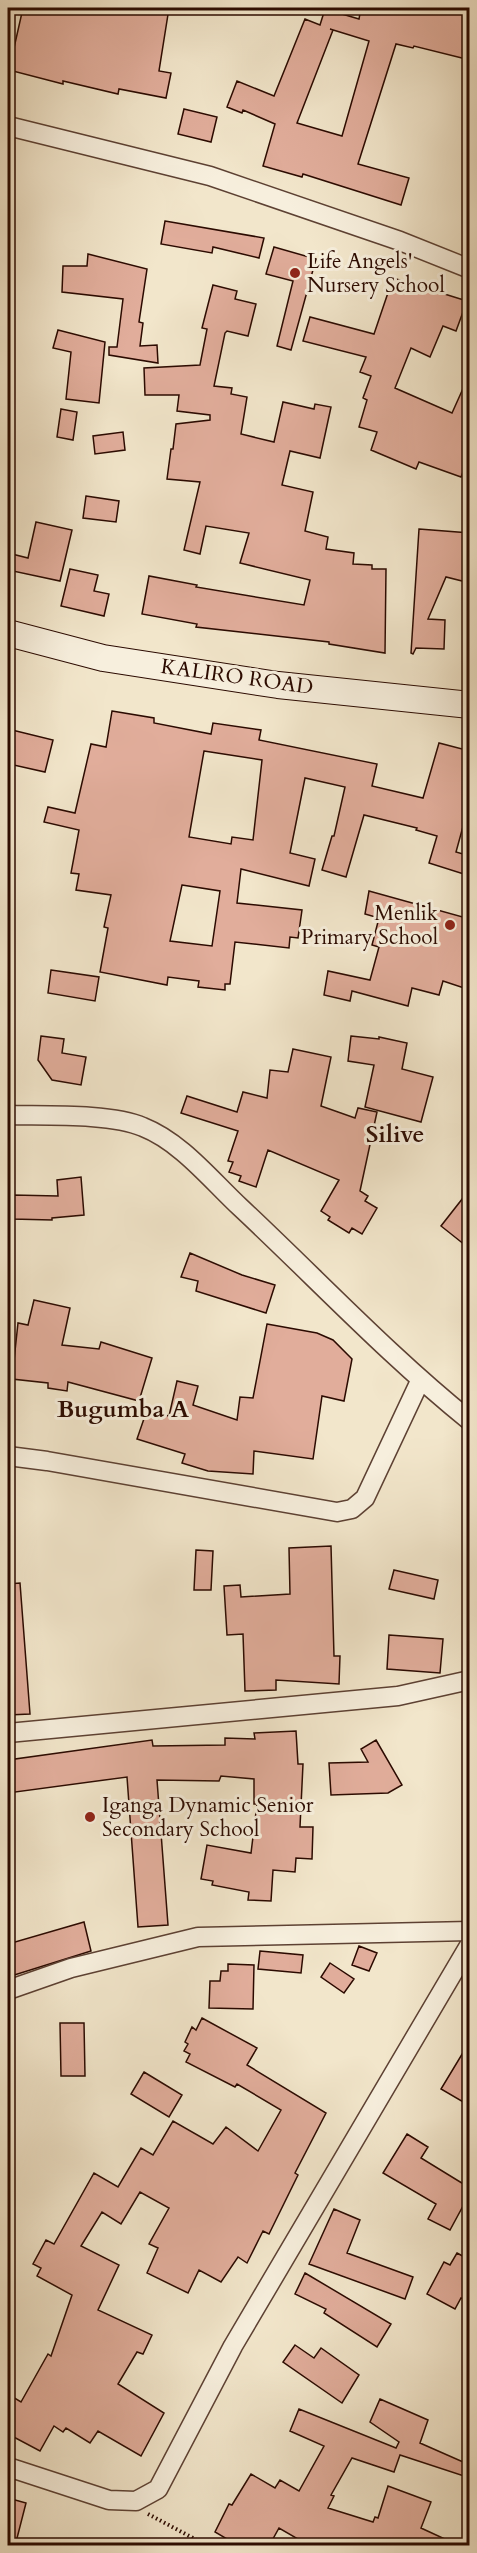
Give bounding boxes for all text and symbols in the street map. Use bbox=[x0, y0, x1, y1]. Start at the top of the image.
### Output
place label: Life Angels' Nursery School bbox=[307, 247, 445, 300]
marker: Life Angels' Nursery School bbox=[288, 266, 302, 280]
street label: KALIRO ROAD bbox=[159, 652, 315, 702]
place label: Menlik Primary School bbox=[301, 899, 439, 952]
marker: Menlik Primary School bbox=[443, 918, 457, 932]
district label: Silive bbox=[366, 1118, 424, 1151]
district label: Bugumba A bbox=[57, 1393, 189, 1426]
place label: Iganga Dynamic Senior Secondary School bbox=[102, 1791, 314, 1844]
marker: Iganga Dynamic Senior Secondary School bbox=[83, 1810, 97, 1824]

